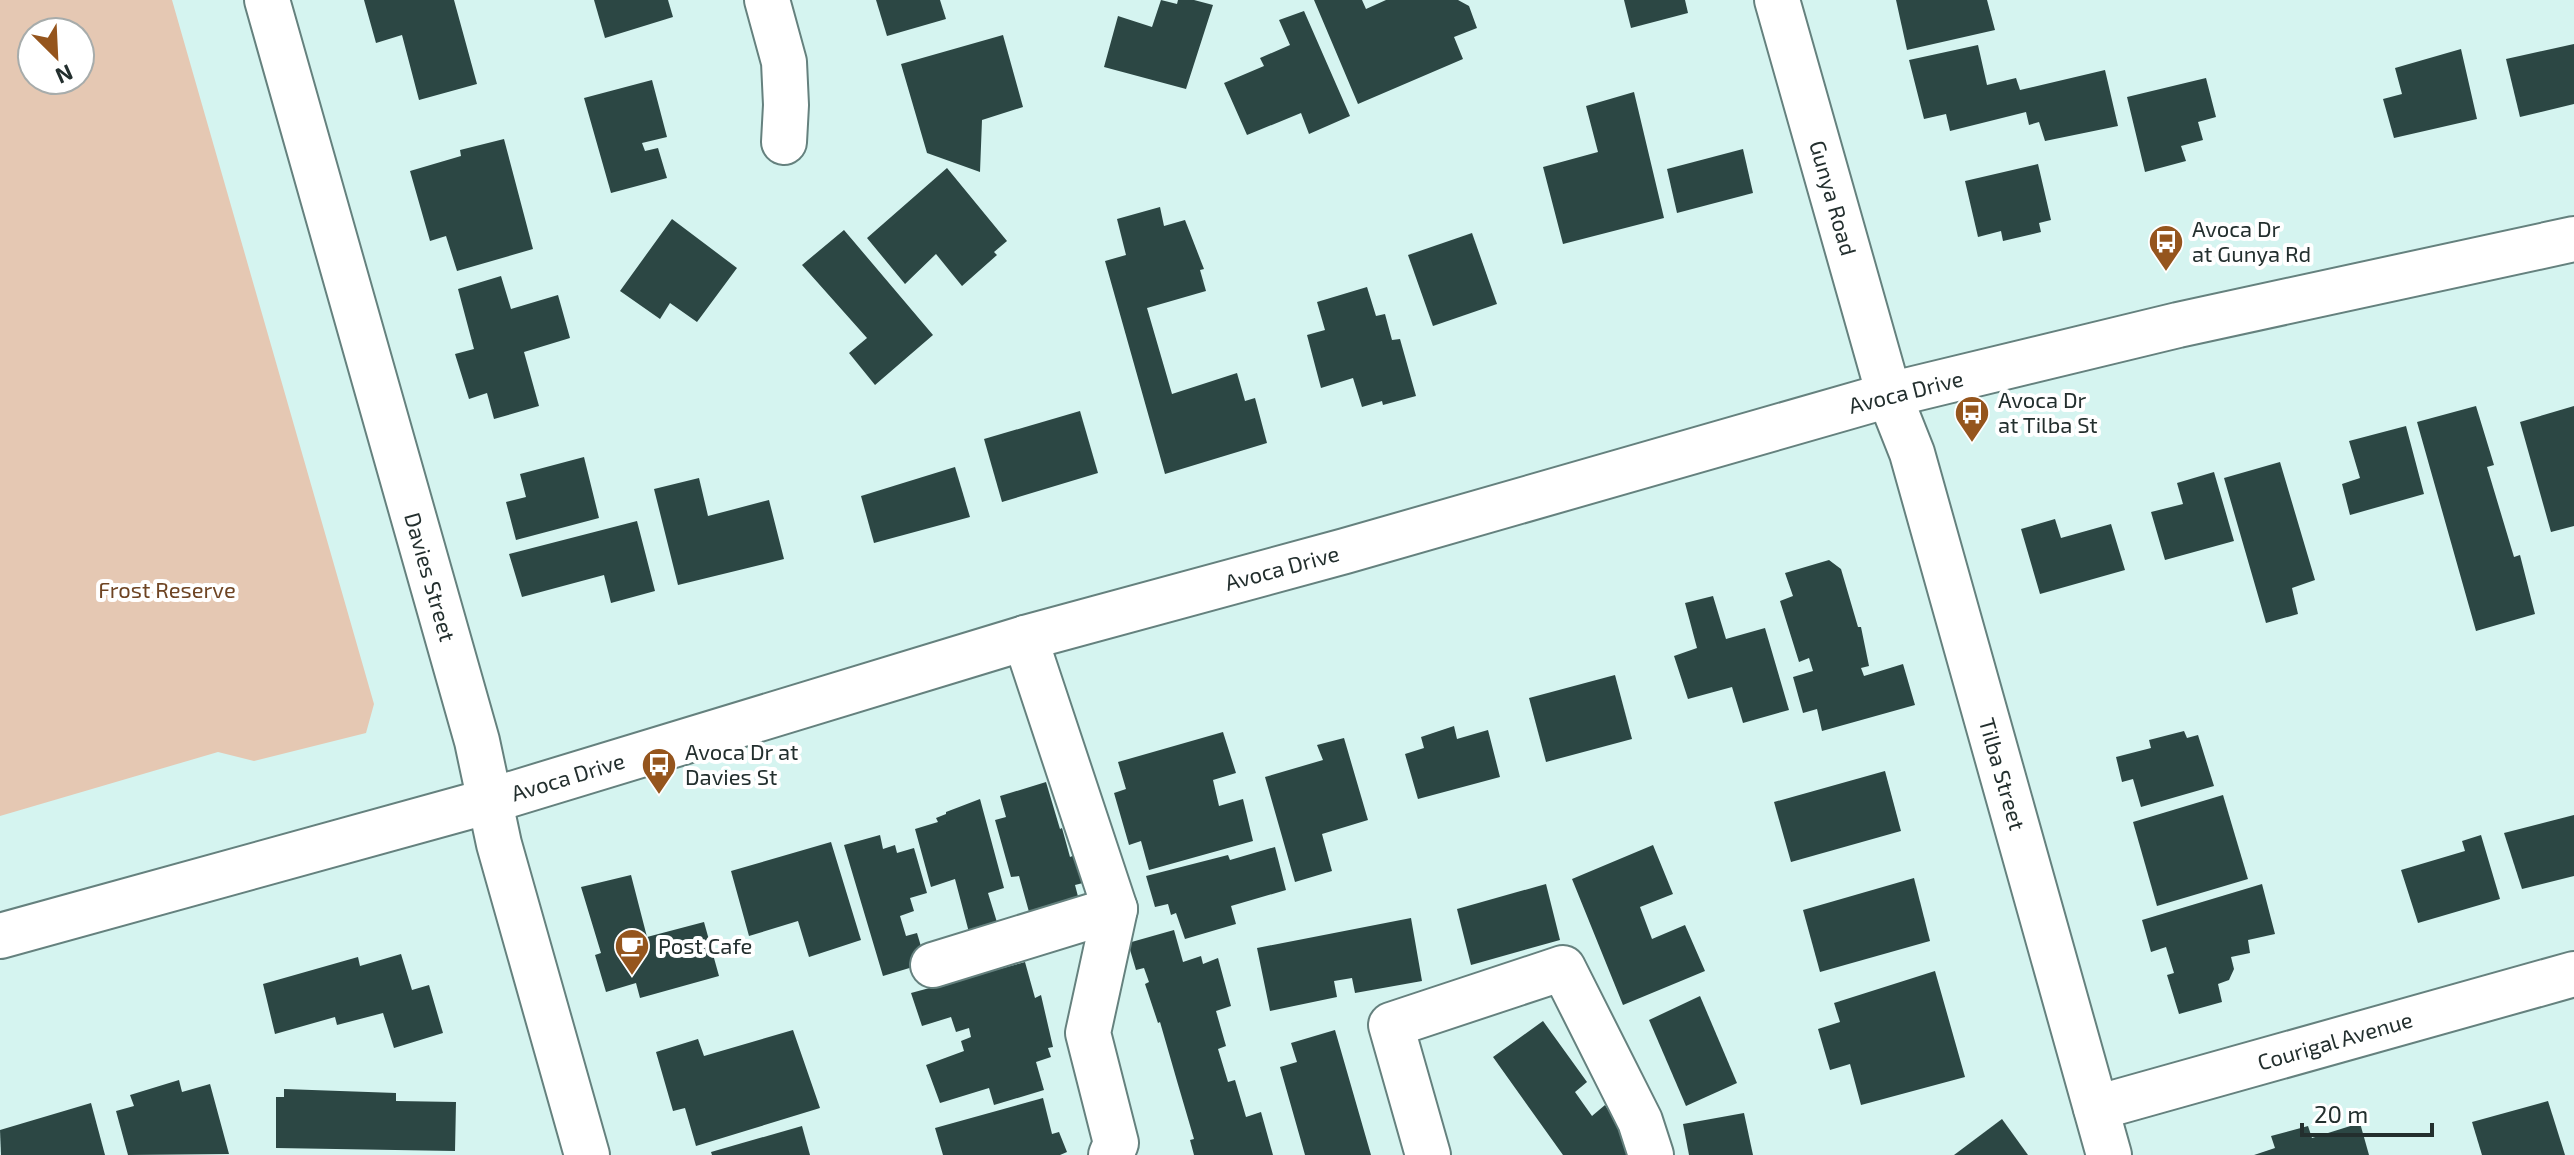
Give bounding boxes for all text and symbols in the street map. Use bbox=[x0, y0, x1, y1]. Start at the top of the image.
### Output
north arrow bbox=[16, 16, 96, 96]
text: N bbox=[52, 60, 77, 90]
street label: Gunya Road bbox=[1805, 137, 1863, 258]
place label: Avoca Dr at Gunya Rd bbox=[2192, 215, 2311, 266]
bus stop icon: Avoca Dr at Gunya Rd bbox=[2147, 223, 2185, 273]
street label: Avoca Drive bbox=[1846, 364, 1966, 418]
place label: Avoca Dr at Tilba St bbox=[1998, 386, 2098, 437]
bus stop icon: Avoca Dr at Tilba St bbox=[1953, 394, 1991, 444]
street label: Davies Street bbox=[400, 509, 462, 644]
street label: Avoca Drive bbox=[1222, 539, 1342, 595]
park label: Frost Reserve bbox=[98, 576, 236, 602]
street label: Tilba Street bbox=[1975, 715, 2031, 833]
place label: Avoca Dr at Davies St bbox=[685, 738, 798, 789]
street label: Avoca Drive bbox=[508, 746, 628, 806]
bus stop icon: Avoca Dr at Davies St bbox=[640, 746, 678, 796]
cafe icon: Post Cafe bbox=[613, 927, 651, 977]
place label: Post Cafe bbox=[658, 932, 752, 958]
street label: Courigal Avenue bbox=[2254, 1005, 2415, 1075]
scale bar bbox=[2302, 1087, 2432, 1137]
text: 20 m bbox=[2314, 1099, 2368, 1128]

